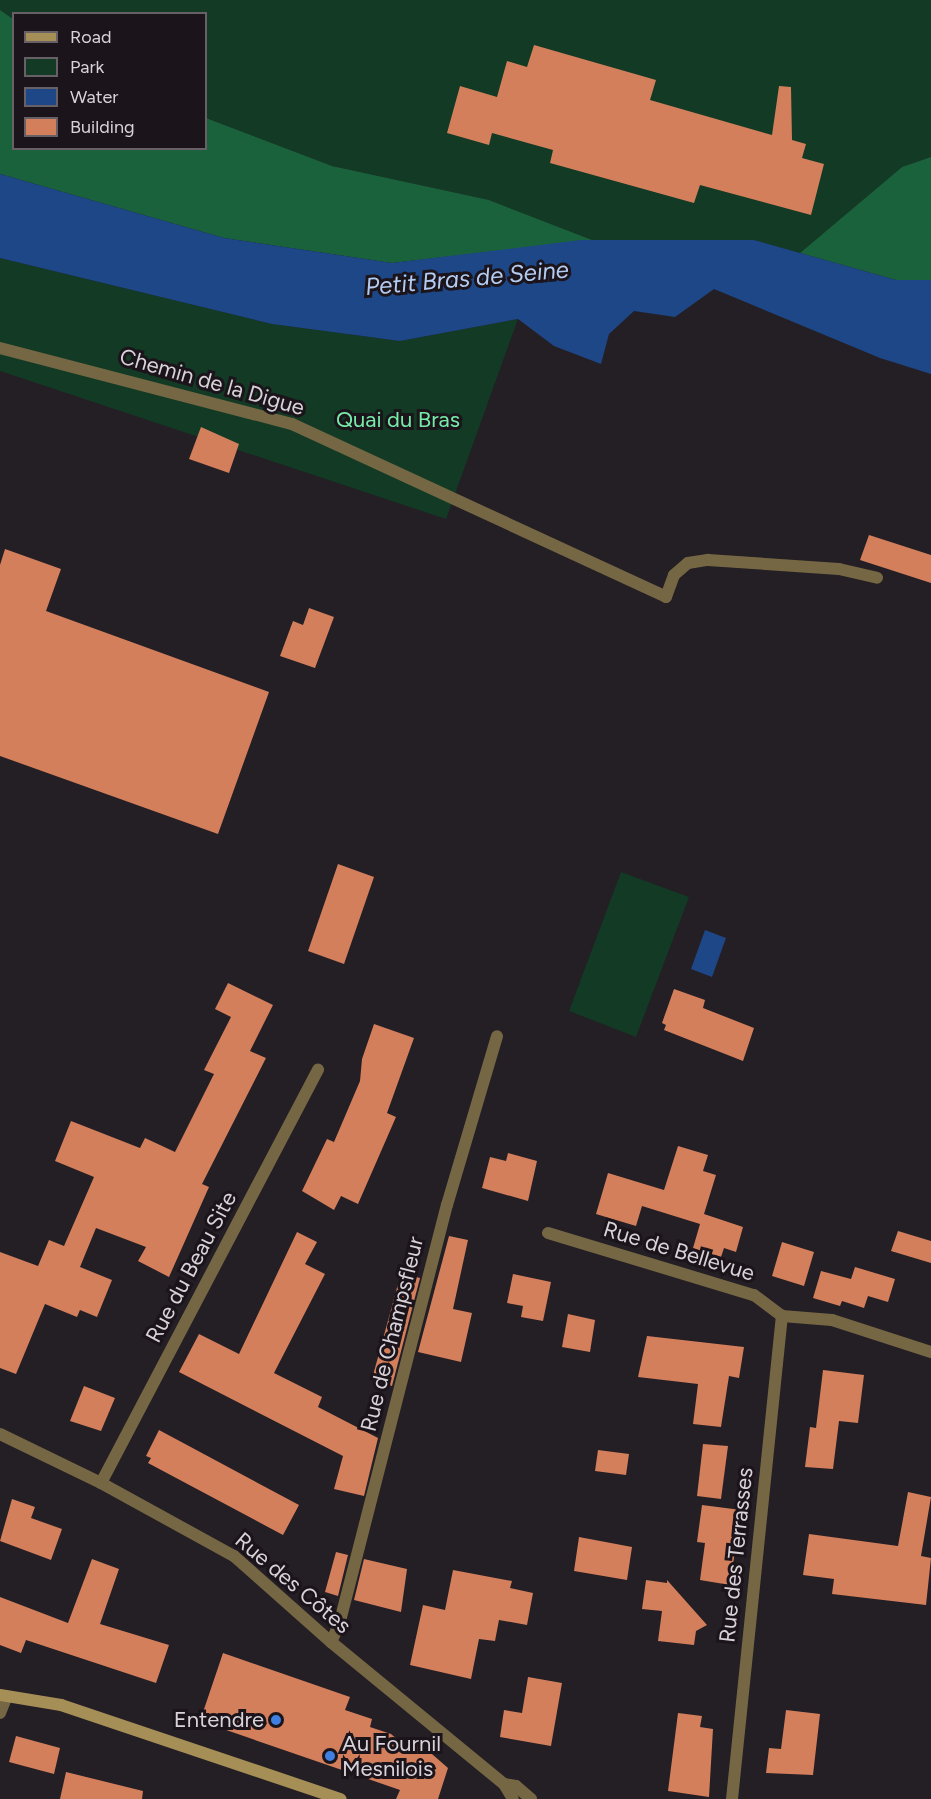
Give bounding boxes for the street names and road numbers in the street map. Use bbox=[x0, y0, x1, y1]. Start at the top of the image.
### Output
street label: Chemin de la Digue bbox=[117, 343, 307, 421]
street label: Rue du Beau Site bbox=[140, 1187, 242, 1347]
street label: Rue de Bellevue bbox=[600, 1216, 758, 1286]
street label: Rue de Champsfleur bbox=[355, 1234, 429, 1434]
street label: Rue des Terrasses bbox=[714, 1466, 758, 1644]
street label: Rue des Côtes bbox=[230, 1527, 356, 1639]

